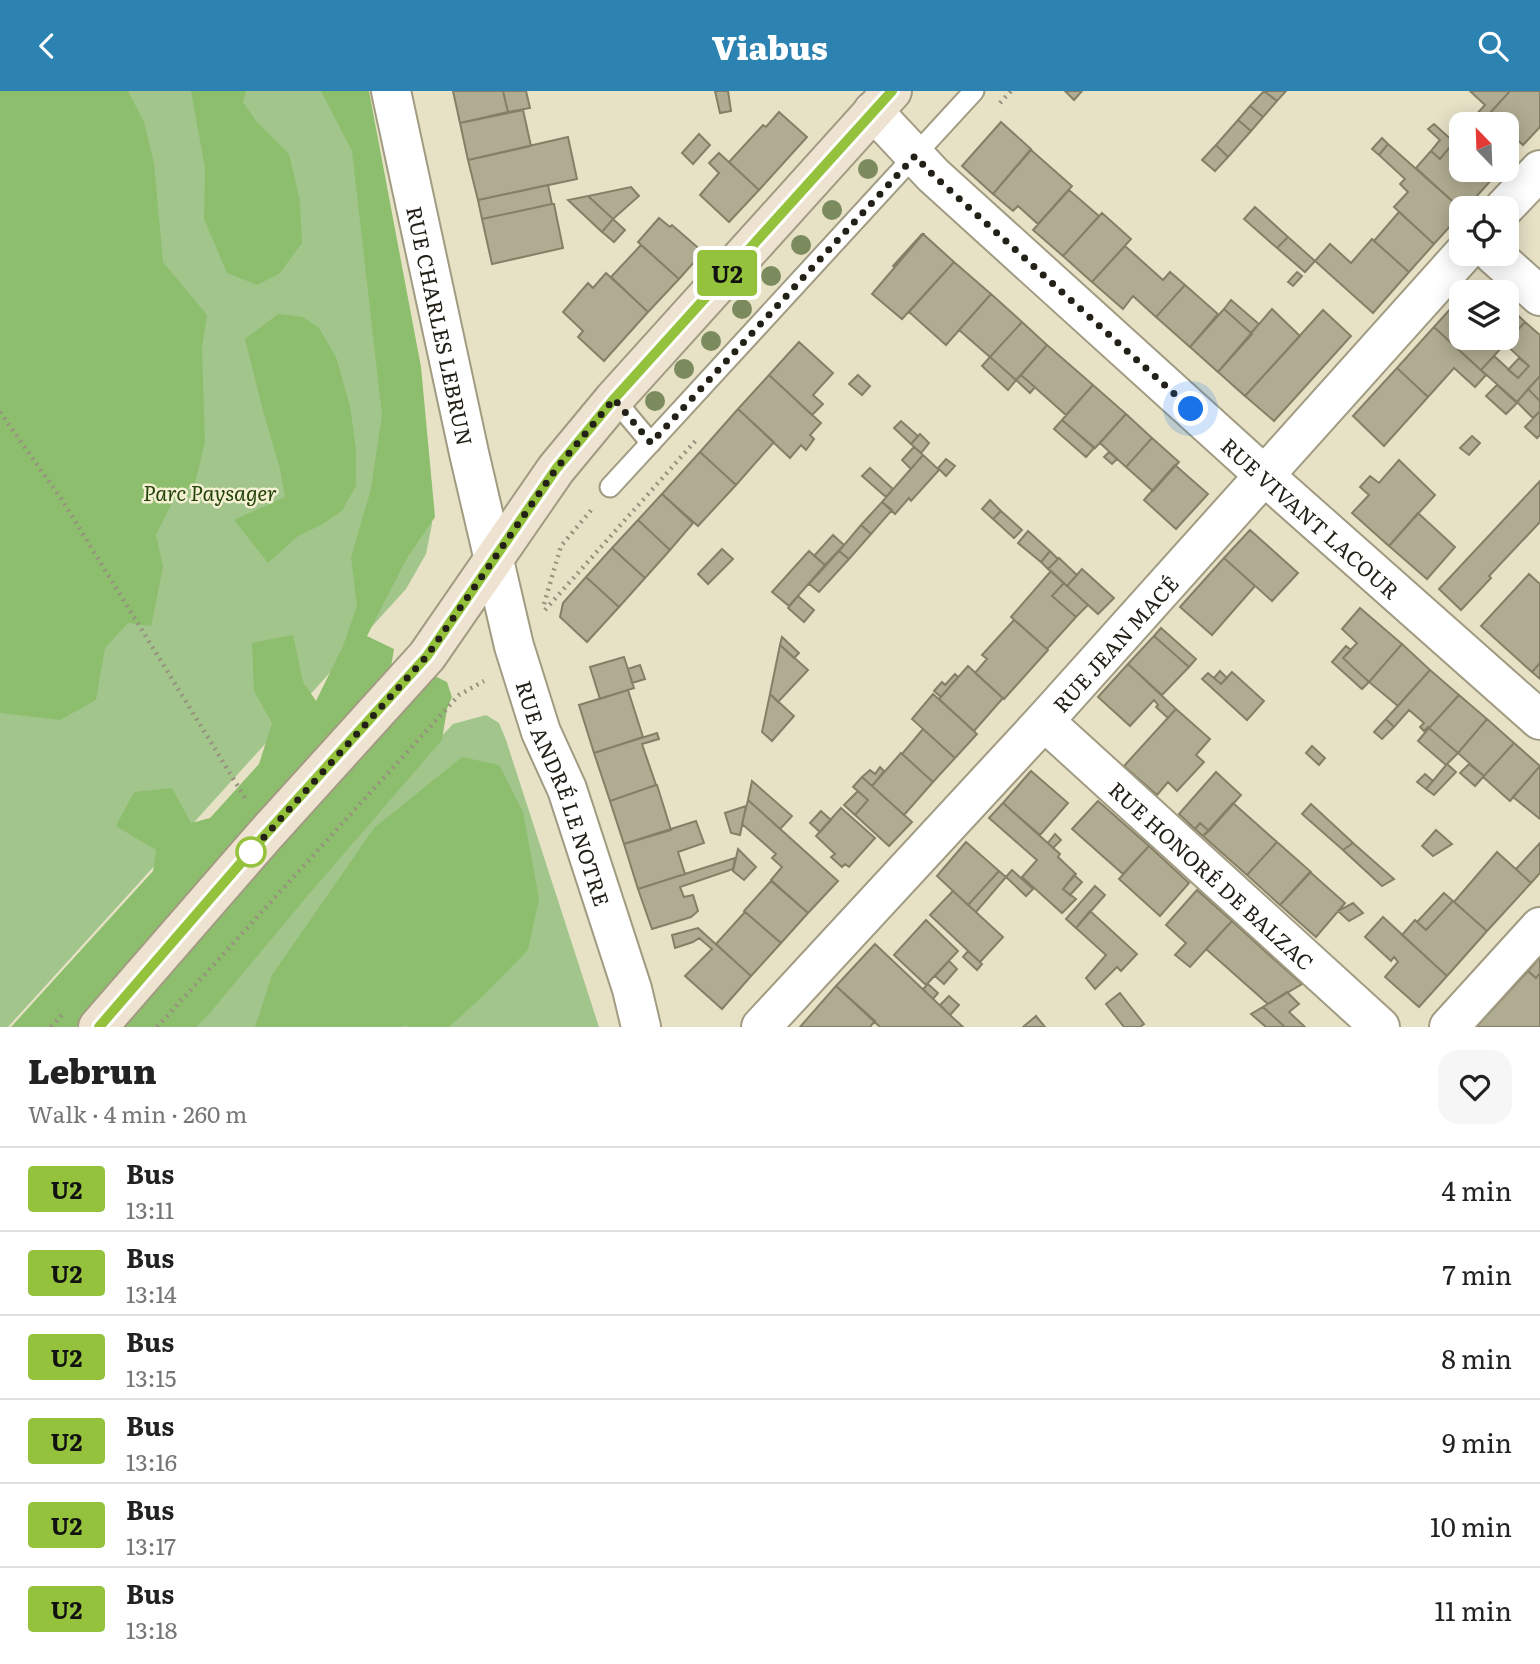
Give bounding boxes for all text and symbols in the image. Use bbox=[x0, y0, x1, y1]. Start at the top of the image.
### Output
text: Viabus bbox=[712, 22, 828, 70]
icon: back bbox=[28, 27, 66, 65]
icon: search bbox=[1474, 27, 1512, 65]
north arrow bbox=[1449, 112, 1519, 182]
map controls bbox=[1449, 112, 1519, 350]
button: locate bbox=[1449, 196, 1519, 266]
street label: RUE CHARLES LEBRUN bbox=[401, 203, 482, 448]
line badge: U2 bbox=[696, 250, 758, 296]
text: U2 bbox=[711, 255, 743, 290]
button: layers bbox=[1449, 280, 1519, 350]
your location bbox=[1173, 391, 1208, 426]
street label: RUE VIVANT LACOUR bbox=[1216, 429, 1408, 605]
park label: Parc Paysager bbox=[143, 476, 277, 507]
street label: RUE JEAN MACÉ bbox=[1044, 567, 1184, 718]
street label: RUE ANDRÉ LE NOTRE bbox=[510, 676, 619, 910]
street label: RUE HONORÉ DE BALZAC bbox=[1103, 773, 1322, 976]
unlabelled marker bbox=[236, 837, 266, 867]
text: Lebrun bbox=[28, 1045, 157, 1094]
button: heart bbox=[1438, 1050, 1512, 1124]
text: Walk · 4 min · 260 m bbox=[28, 1096, 247, 1130]
text: Bus bbox=[126, 1153, 174, 1192]
text: 4 min bbox=[1441, 1170, 1512, 1209]
text: U2 bbox=[51, 1171, 82, 1206]
text: 13:11 bbox=[126, 1192, 174, 1226]
text: Bus bbox=[126, 1237, 174, 1276]
text: 7 min bbox=[1443, 1254, 1512, 1293]
text: U2 bbox=[51, 1255, 82, 1290]
text: 13:14 bbox=[126, 1276, 177, 1310]
text: Bus bbox=[126, 1321, 174, 1360]
text: 8 min bbox=[1441, 1338, 1512, 1377]
text: U2 bbox=[51, 1339, 82, 1374]
text: 13:15 bbox=[126, 1360, 177, 1394]
text: Bus bbox=[126, 1405, 174, 1444]
text: 9 min bbox=[1442, 1422, 1512, 1461]
text: U2 bbox=[51, 1423, 82, 1458]
text: 13:16 bbox=[126, 1444, 177, 1478]
text: Bus bbox=[126, 1489, 174, 1528]
text: 10 min bbox=[1430, 1506, 1512, 1545]
text: U2 bbox=[51, 1507, 82, 1542]
text: 13:17 bbox=[126, 1528, 176, 1562]
text: Bus bbox=[126, 1573, 174, 1612]
text: 11 min bbox=[1435, 1590, 1512, 1629]
text: U2 bbox=[51, 1591, 82, 1626]
text: 13:18 bbox=[126, 1612, 178, 1646]

